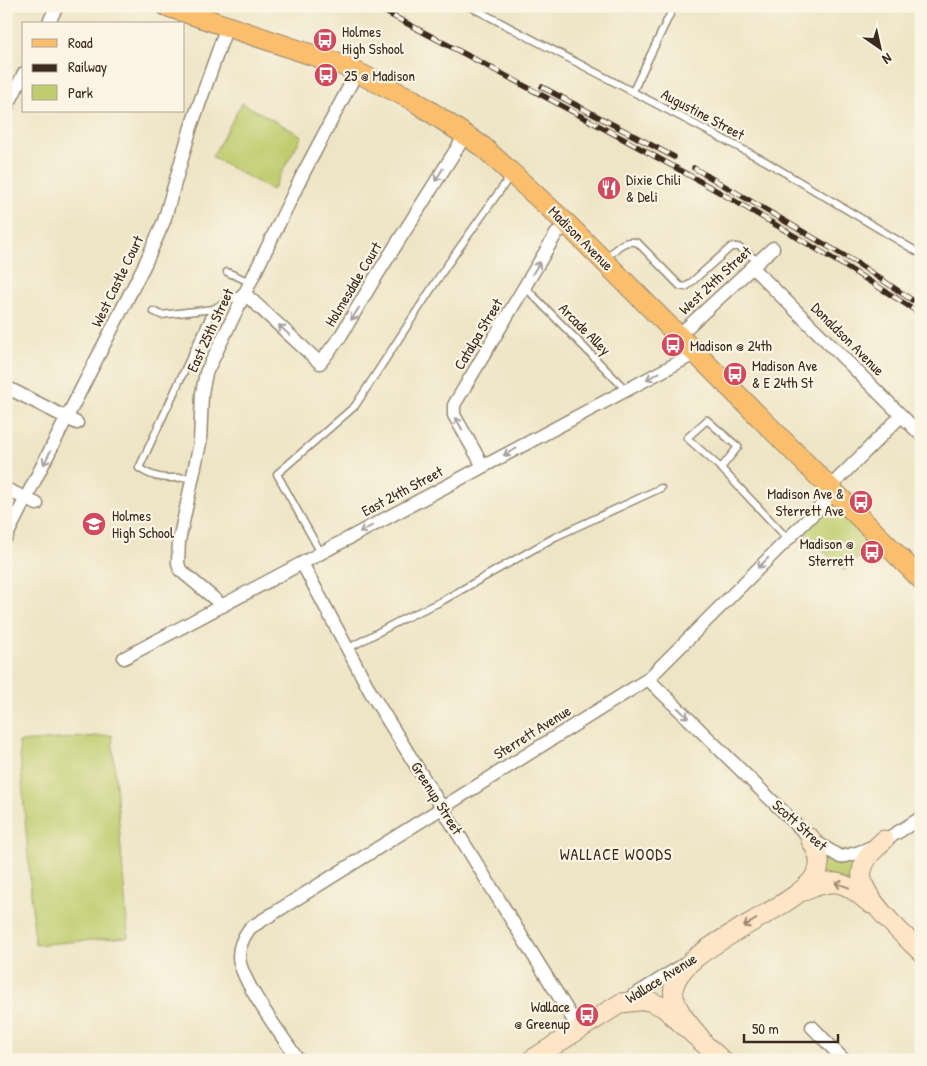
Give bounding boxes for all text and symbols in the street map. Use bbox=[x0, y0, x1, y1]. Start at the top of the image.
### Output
place label: Holmes High Sshool bbox=[342, 21, 404, 59]
legend bbox=[22, 22, 185, 112]
north arrow bbox=[854, 22, 904, 72]
bus stop icon: Holmes High Sshool bbox=[312, 27, 338, 53]
text: Road bbox=[68, 32, 93, 53]
text: N bbox=[879, 49, 896, 69]
text: Railway bbox=[68, 56, 107, 77]
bus stop icon: 25 @ Madison bbox=[313, 62, 339, 88]
place label: 25 @ Madison bbox=[344, 65, 415, 86]
text: Park bbox=[68, 82, 93, 103]
street label: Augustine Street bbox=[658, 83, 749, 145]
one-way arrow bbox=[434, 167, 444, 181]
place label: Dixie Chili & Deli bbox=[626, 169, 681, 207]
restaurant icon: Dixie Chili & Deli bbox=[596, 175, 622, 201]
street label: Madison Avenue bbox=[544, 201, 618, 275]
street label: West Castle Court bbox=[86, 231, 149, 330]
street label: Holmesdale Court bbox=[319, 237, 387, 330]
street label: West 24th Street bbox=[674, 240, 756, 319]
one-way arrow bbox=[532, 261, 542, 275]
street label: East 25th Street bbox=[181, 284, 239, 375]
street label: Catalpa Street bbox=[448, 294, 508, 374]
street label: Arcade Alley bbox=[554, 298, 616, 360]
street label: Donaldson Avenue bbox=[807, 298, 889, 380]
one-way arrow bbox=[349, 306, 359, 320]
one-way arrow bbox=[278, 324, 291, 335]
bus stop icon: Madison @ 24th bbox=[660, 332, 686, 358]
place label: Madison @ 24th bbox=[690, 335, 772, 356]
place label: Madison Ave & E 24th St bbox=[752, 355, 817, 393]
bus stop icon: Madison Ave & E 24th St bbox=[722, 361, 748, 387]
one-way arrow bbox=[646, 371, 661, 381]
one-way arrow bbox=[454, 417, 464, 431]
one-way arrow bbox=[502, 447, 517, 457]
one-way arrow bbox=[42, 451, 52, 466]
street label: East 24th Street bbox=[358, 460, 447, 521]
place label: Madison Ave & Sterrett Ave bbox=[767, 483, 844, 521]
bus stop icon: Madison Ave & Sterrett Ave bbox=[848, 489, 874, 515]
place label: Holmes High School bbox=[112, 505, 174, 543]
school or university icon: Holmes High School bbox=[81, 511, 107, 537]
one-way arrow bbox=[360, 524, 374, 534]
place label: Madison @ Sterrett bbox=[800, 533, 855, 571]
bus stop icon: Madison @ Sterrett bbox=[859, 539, 885, 565]
one-way arrow bbox=[757, 557, 769, 570]
street label: Sterrett Avenue bbox=[489, 700, 575, 764]
one-way arrow bbox=[677, 707, 689, 720]
street label: Greenup Street bbox=[406, 757, 468, 839]
street label: Scott Street bbox=[768, 795, 833, 856]
district label: WALLACE WOODS bbox=[560, 843, 672, 865]
one-way arrow bbox=[835, 880, 850, 889]
one-way arrow bbox=[743, 917, 757, 928]
street label: Wallace Avenue bbox=[621, 948, 701, 1008]
place label: Wallace @ Greenup bbox=[514, 996, 571, 1034]
bus stop icon: Wallace @ Greenup bbox=[574, 1002, 600, 1028]
scale bar bbox=[744, 1011, 838, 1043]
text: 50 m bbox=[752, 1018, 779, 1039]

